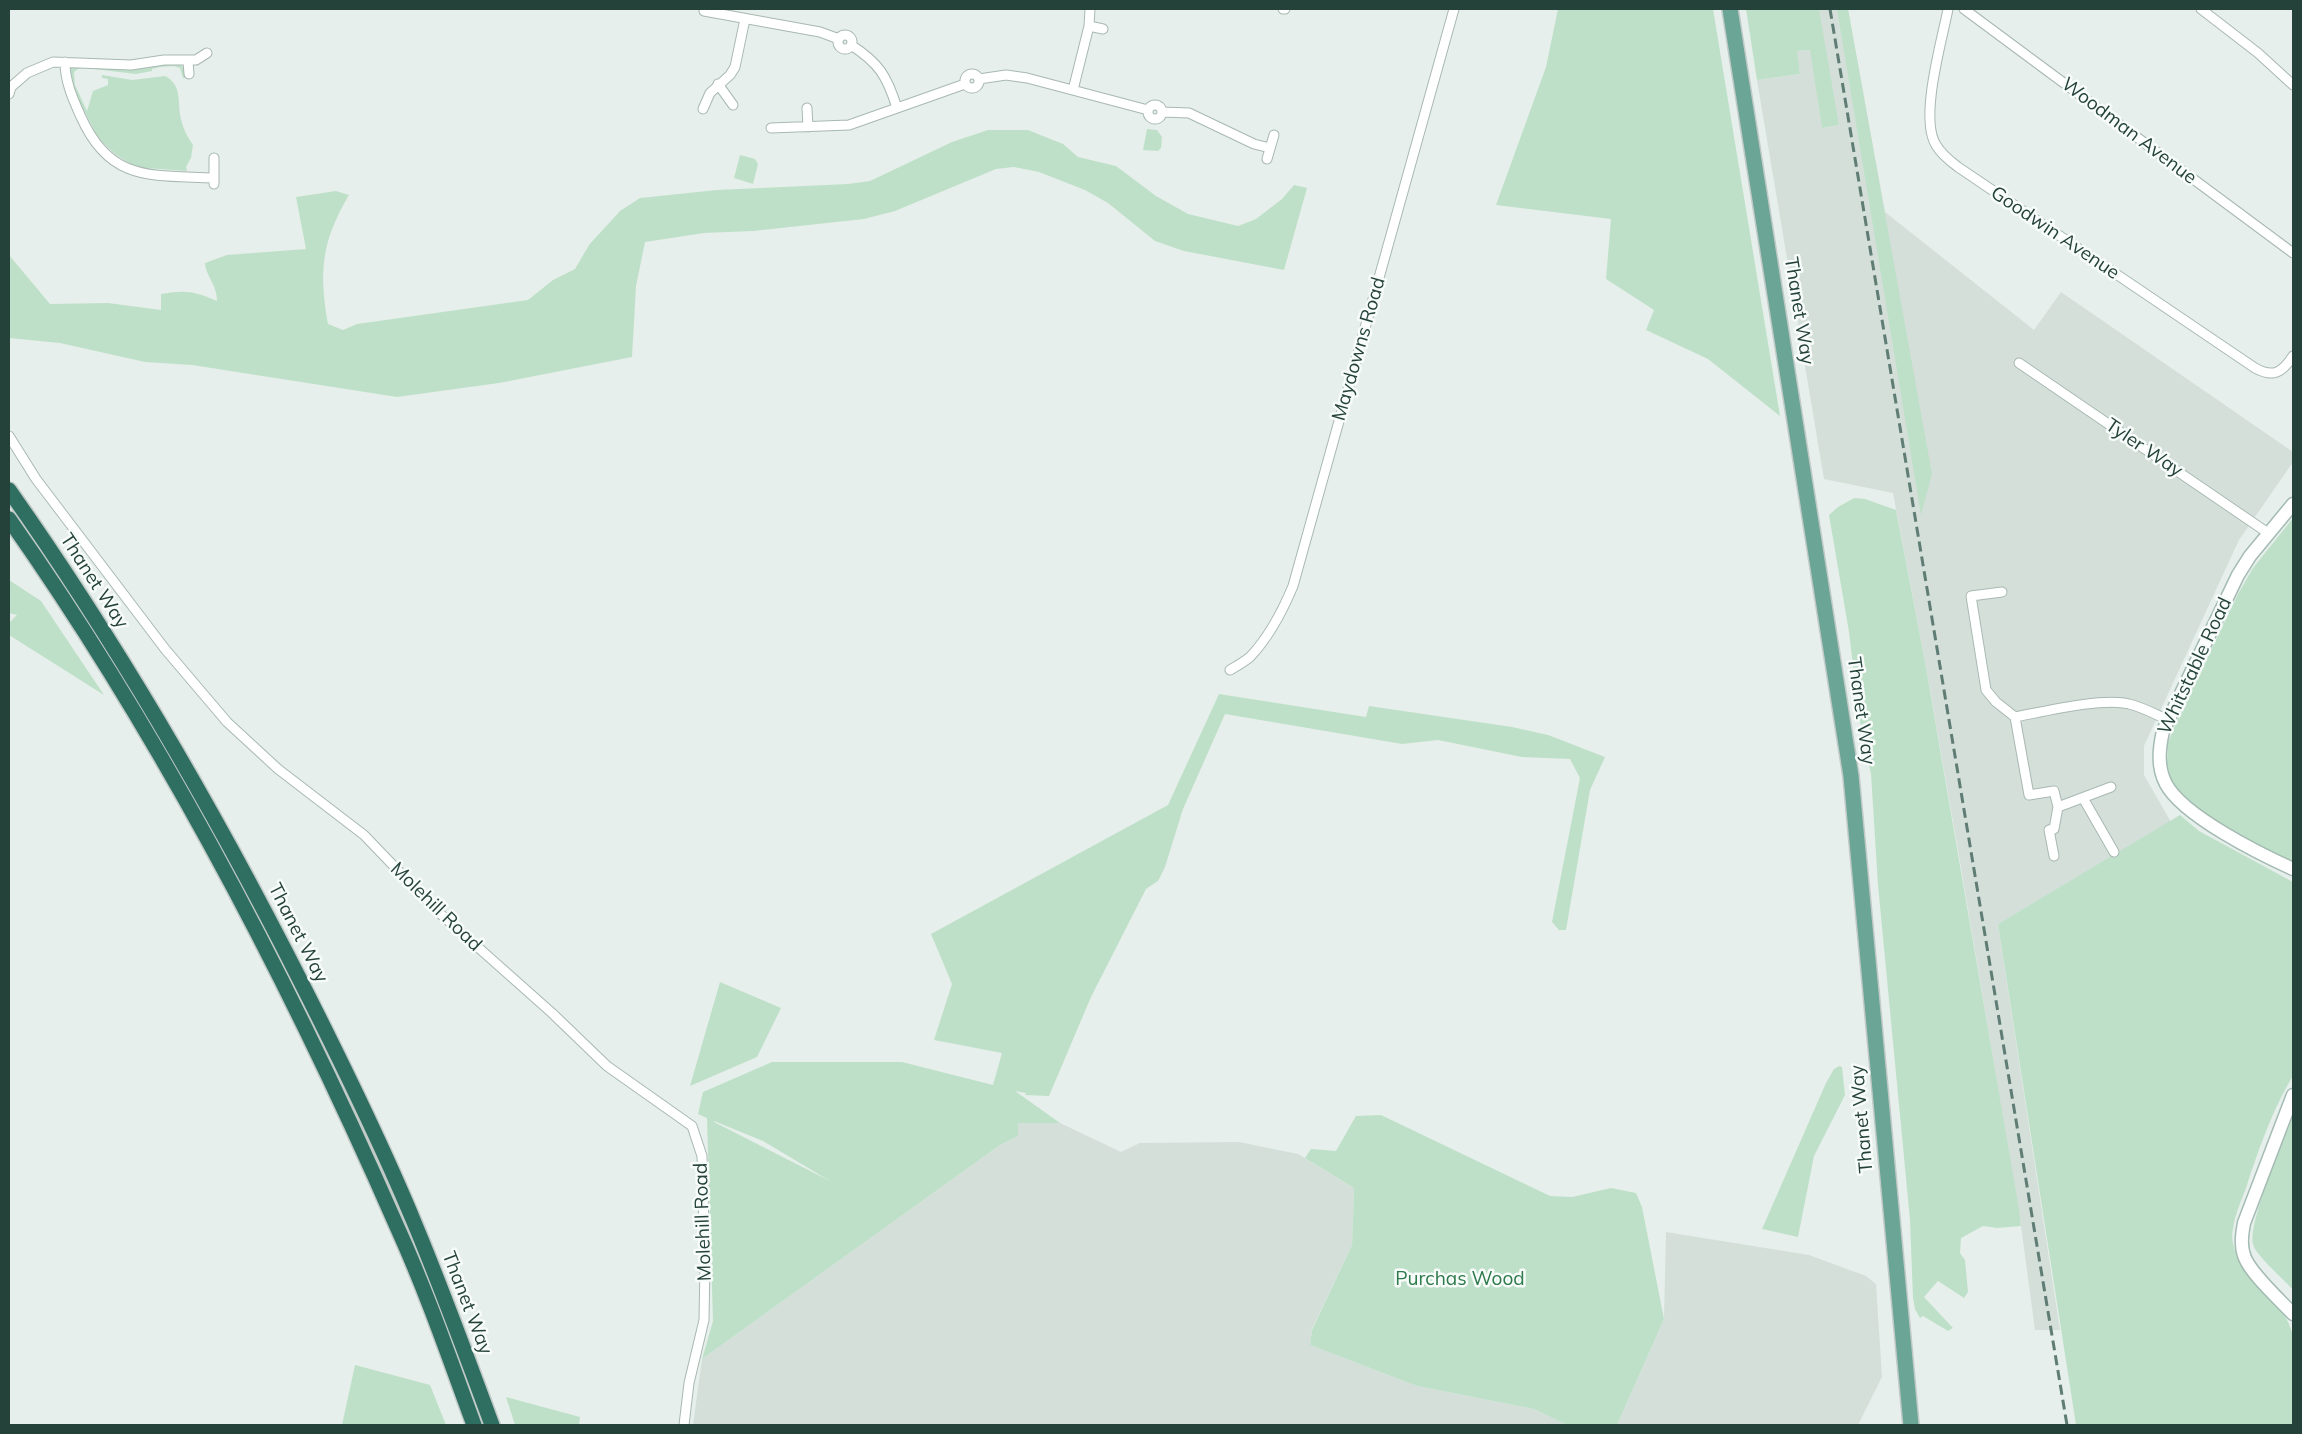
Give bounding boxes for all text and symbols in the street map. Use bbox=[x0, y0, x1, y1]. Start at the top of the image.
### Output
street label: Woodman Avenue bbox=[2057, 73, 2201, 189]
street label: Goodwin Avenue bbox=[1986, 182, 2124, 284]
street label: Thanet Way bbox=[1779, 256, 1819, 366]
street label: Maydowns Road bbox=[1328, 275, 1390, 423]
street label: Tyler Way bbox=[2101, 414, 2187, 482]
street label: Thanet Way bbox=[55, 529, 133, 633]
street label: Whitstable Road bbox=[2153, 594, 2237, 738]
street label: Thanet Way bbox=[1842, 656, 1880, 766]
street label: Molehill Road bbox=[386, 858, 486, 956]
street label: Thanet Way bbox=[263, 879, 333, 987]
street label: Thanet Way bbox=[1846, 1064, 1878, 1174]
street label: Molehill Road bbox=[690, 1163, 716, 1281]
street label: Thanet Way bbox=[437, 1248, 497, 1358]
park label: Purchas Wood bbox=[1395, 1268, 1525, 1290]

